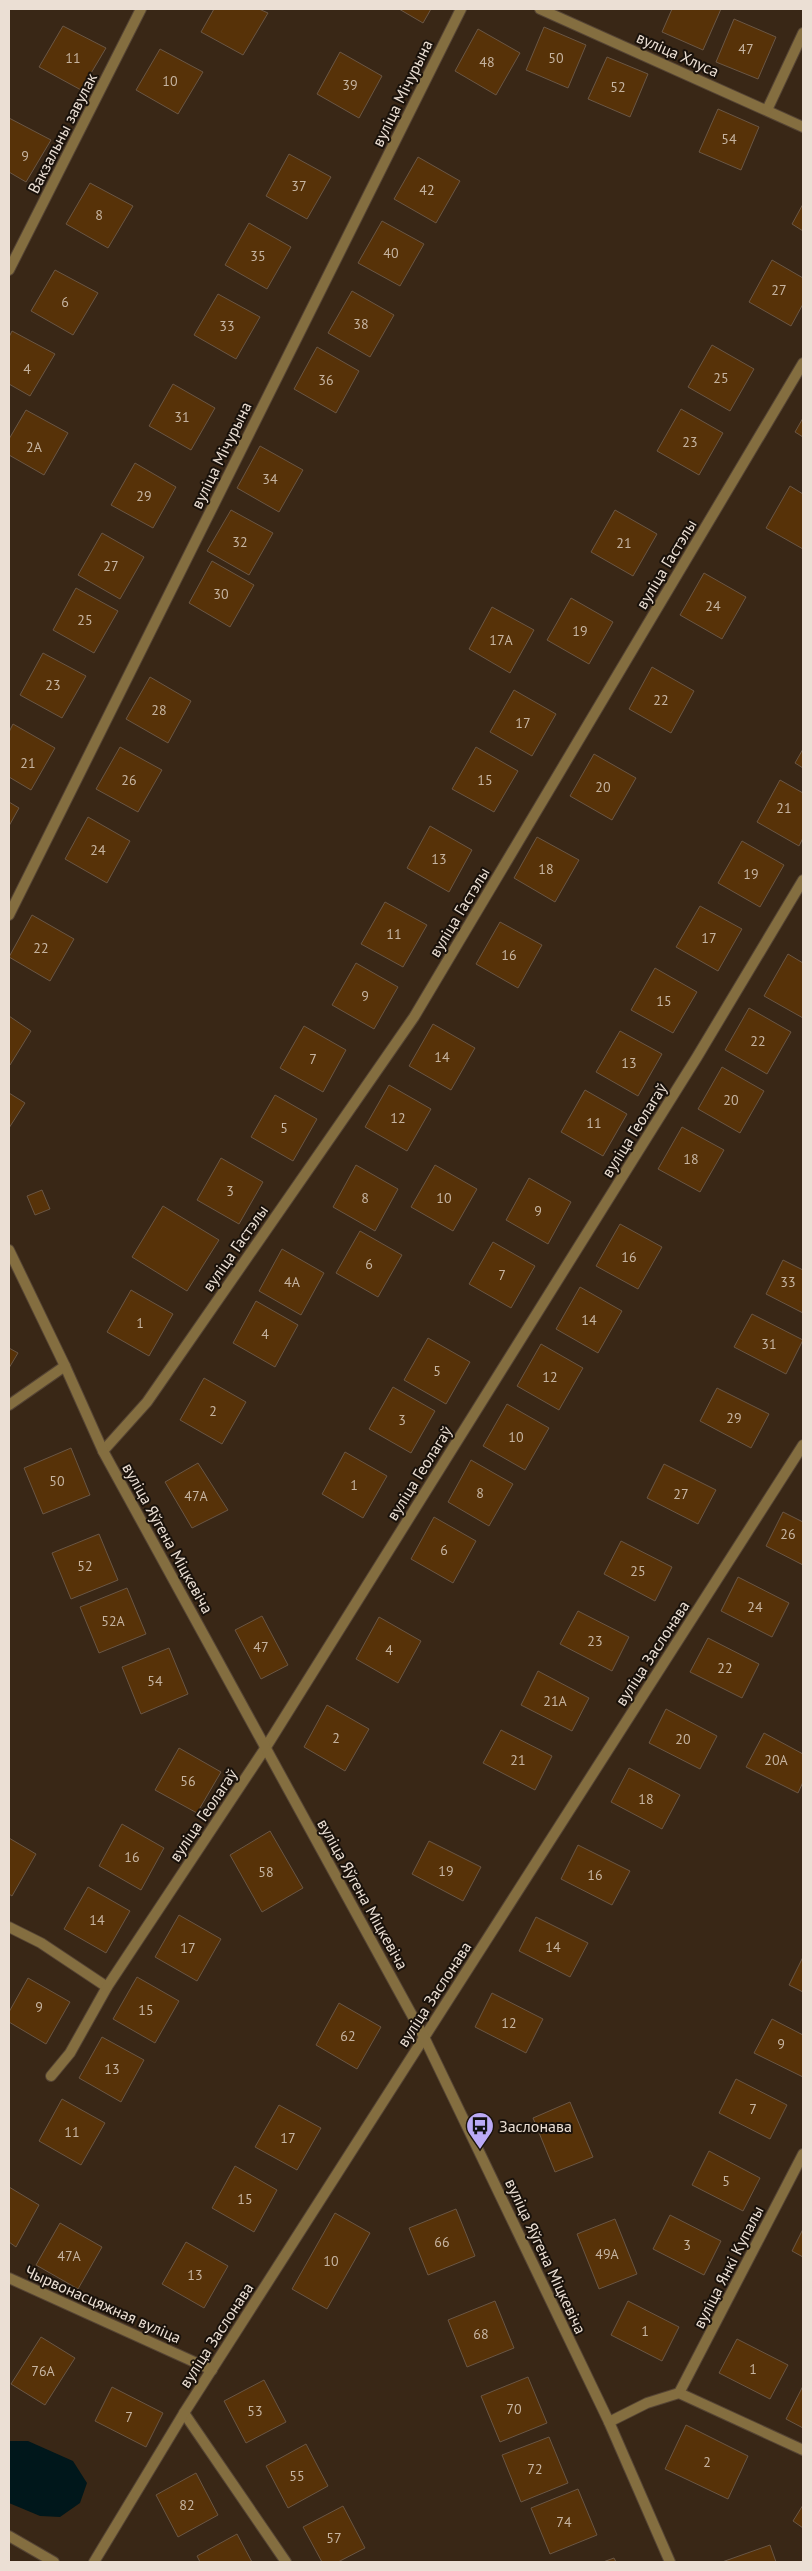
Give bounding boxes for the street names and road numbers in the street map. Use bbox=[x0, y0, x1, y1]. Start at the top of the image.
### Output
street label: вуліца Хлуса bbox=[634, 27, 722, 81]
street label: вуліца Мічурына bbox=[367, 36, 437, 150]
street label: Вакзальны завулак bbox=[23, 69, 101, 197]
street label: вуліца Мічурына bbox=[186, 398, 256, 512]
street label: вуліца Гастэлы bbox=[631, 516, 701, 612]
street label: вуліца Гастэлы bbox=[424, 864, 494, 960]
street label: вуліца Геолагаў bbox=[597, 1079, 671, 1181]
street label: вуліца Гастэлы bbox=[198, 1201, 272, 1295]
street label: вуліца Геолагаў bbox=[382, 1422, 456, 1524]
street label: вуліца Яўгена Міцкевіча bbox=[118, 1459, 218, 1617]
street label: вуліца Заслонава bbox=[611, 1597, 693, 1709]
street label: вуліца Геолагаў bbox=[165, 1764, 242, 1865]
street label: вуліца Яўгена Міцкевіча bbox=[313, 1815, 413, 1973]
street label: вуліца Заслонава bbox=[393, 1938, 475, 2050]
street label: вуліца Яўгена Міцкевіча bbox=[501, 2175, 591, 2337]
street label: вуліца Янкі Купалы bbox=[688, 2202, 768, 2332]
street label: Чырвонасцяжная вуліца bbox=[22, 2261, 184, 2347]
street label: вуліца Заслонава bbox=[175, 2279, 257, 2391]

